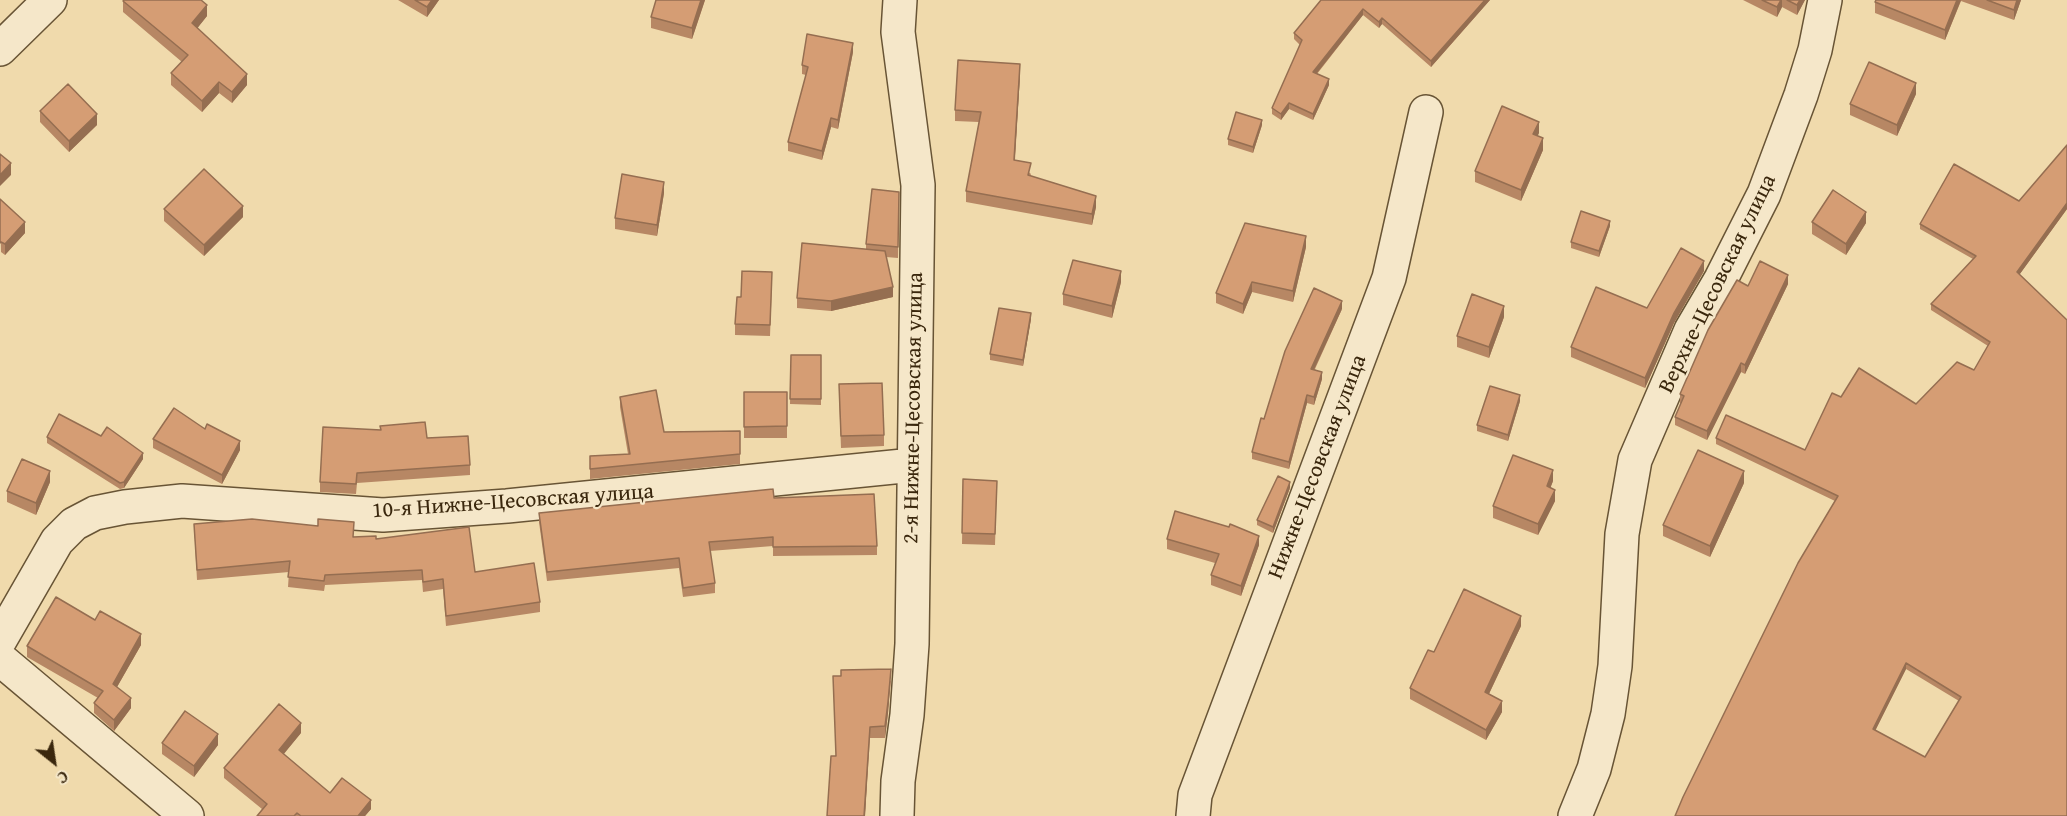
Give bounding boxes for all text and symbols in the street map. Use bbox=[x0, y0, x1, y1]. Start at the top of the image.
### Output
street label: Верхне-Цесовская улица bbox=[1654, 170, 1782, 398]
street label: 2-я Нижне-Цесовская улица bbox=[898, 272, 930, 544]
street label: Нижне-Цесовская улица bbox=[1263, 351, 1373, 583]
street label: 10-я Нижне-Цесовская улица bbox=[371, 479, 655, 525]
north arrow bbox=[24, 732, 84, 792]
text: С bbox=[53, 765, 73, 790]

